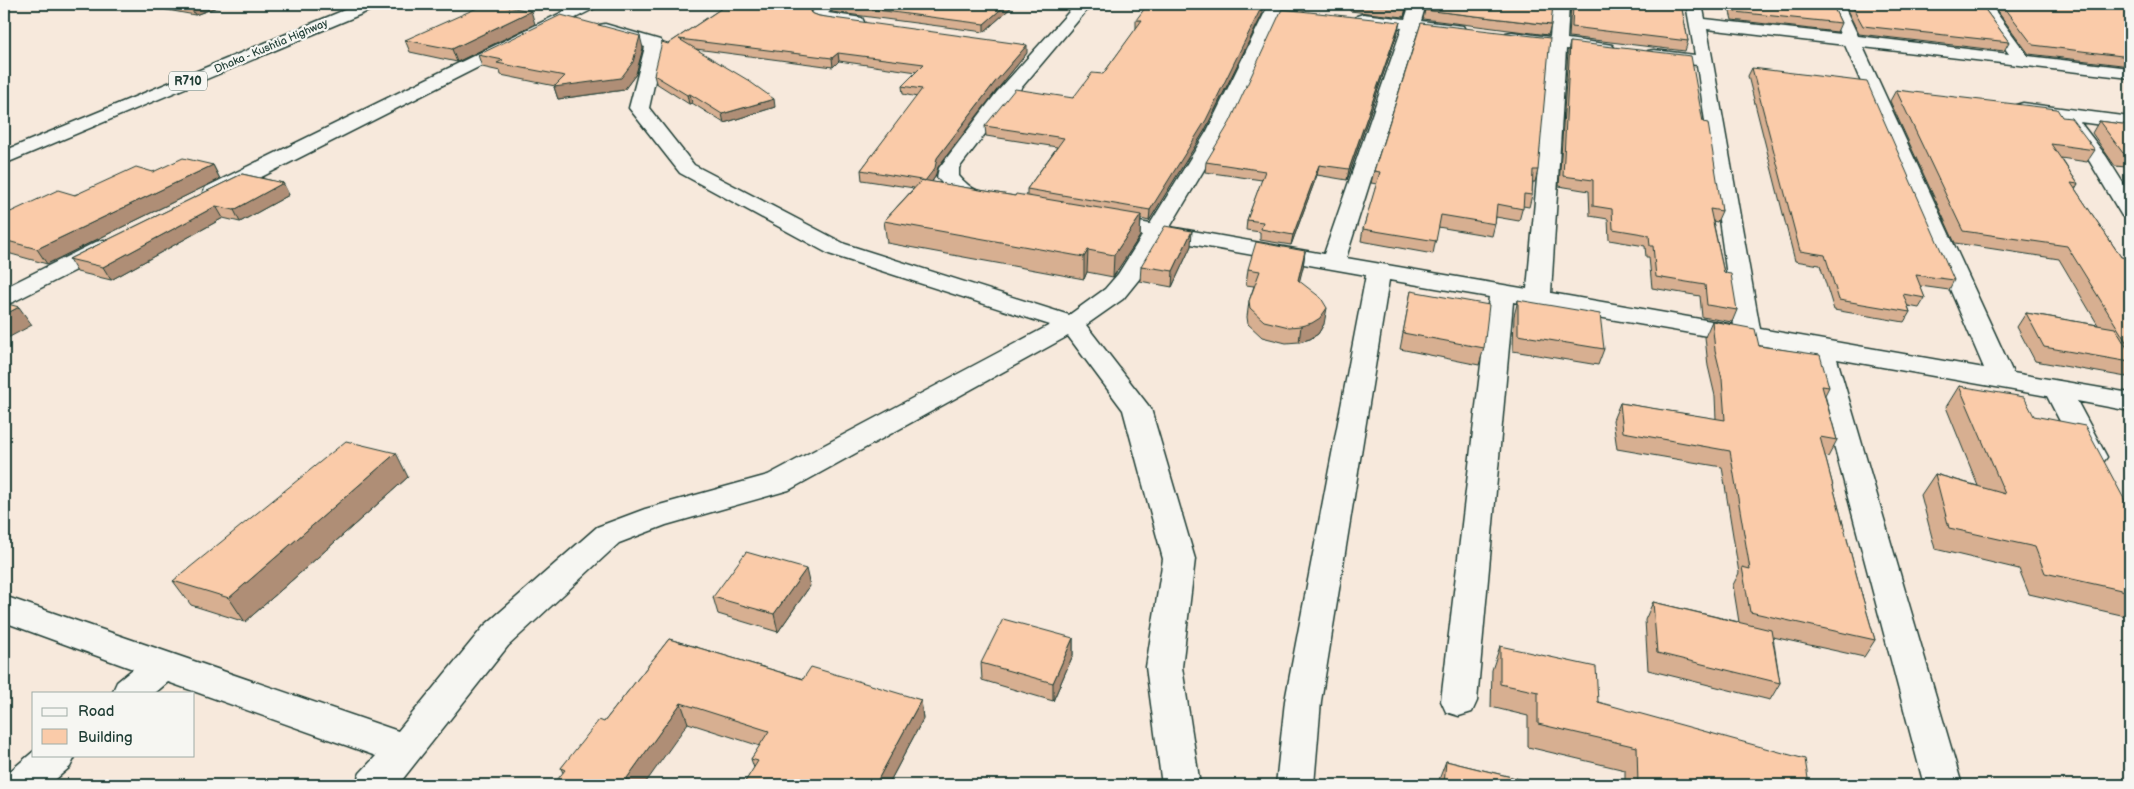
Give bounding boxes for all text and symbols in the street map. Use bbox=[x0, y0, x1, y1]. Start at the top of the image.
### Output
street label: Dhaka - Kushtia Highway bbox=[212, 16, 330, 76]
road number: R710 bbox=[169, 72, 207, 90]
legend bbox=[32, 692, 195, 756]
text: Road bbox=[78, 702, 114, 721]
text: Building bbox=[78, 728, 133, 747]

